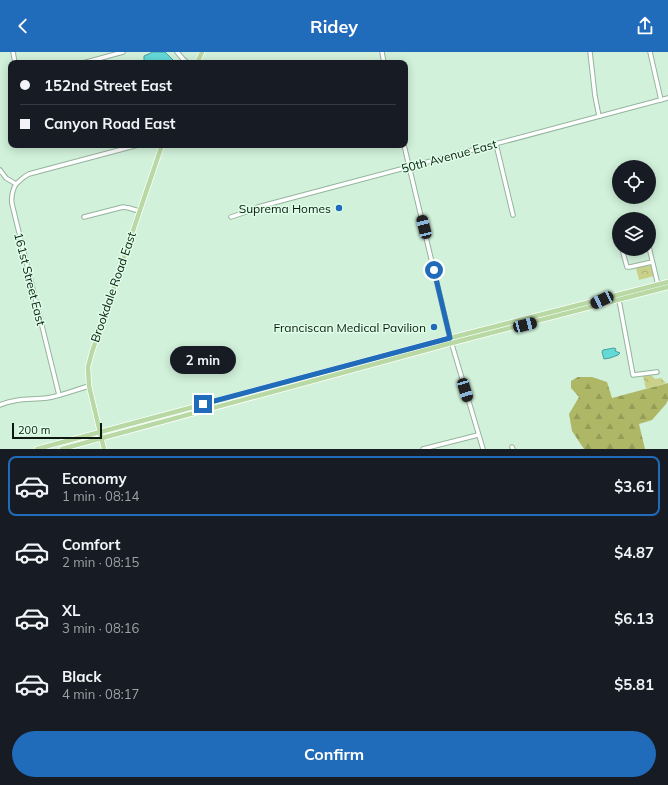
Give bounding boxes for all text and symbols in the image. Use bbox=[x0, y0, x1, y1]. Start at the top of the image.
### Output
icon: back bbox=[12, 15, 34, 37]
text: Ridey bbox=[310, 15, 358, 38]
icon: share bbox=[634, 15, 656, 37]
text: 152nd Street East bbox=[44, 76, 172, 95]
text: Canyon Road East bbox=[44, 114, 176, 133]
street label: 50th Avenue East bbox=[400, 136, 498, 176]
map controls bbox=[612, 160, 656, 256]
button: locate bbox=[612, 160, 656, 204]
place label: Suprema Homes bbox=[239, 201, 331, 216]
marker: Suprema Homes bbox=[334, 203, 344, 213]
button: layers bbox=[612, 212, 656, 256]
car bbox=[415, 214, 433, 240]
street label: Brookdale Road East bbox=[87, 230, 139, 344]
street label: 161st Street East bbox=[11, 231, 49, 327]
route start bbox=[425, 261, 443, 279]
car bbox=[589, 289, 615, 311]
car bbox=[512, 316, 538, 334]
place label: Franciscan Medical Pavilion bbox=[273, 320, 426, 335]
marker: Franciscan Medical Pavilion bbox=[429, 322, 439, 332]
callout: 2 min bbox=[170, 346, 236, 374]
text: 2 min bbox=[186, 352, 220, 368]
car bbox=[456, 377, 474, 403]
route end bbox=[194, 395, 212, 413]
scale bar bbox=[12, 421, 102, 440]
text: 200 m bbox=[18, 423, 50, 437]
icon: car bbox=[14, 468, 50, 504]
text: Economy bbox=[62, 469, 127, 488]
text: $3.61 bbox=[614, 477, 654, 496]
text: 1 min · 08:14 bbox=[62, 488, 139, 504]
icon: car bbox=[14, 534, 50, 570]
text: Comfort bbox=[62, 535, 120, 554]
text: $4.87 bbox=[614, 543, 654, 562]
text: 2 min · 08:15 bbox=[62, 554, 139, 570]
icon: car bbox=[14, 600, 50, 636]
text: XL bbox=[62, 601, 80, 620]
text: $6.13 bbox=[614, 609, 654, 628]
text: 3 min · 08:16 bbox=[62, 620, 139, 636]
icon: car bbox=[14, 666, 50, 702]
text: Black bbox=[62, 667, 101, 686]
text: $5.81 bbox=[614, 675, 654, 694]
text: 4 min · 08:17 bbox=[62, 686, 139, 702]
button: Confirm bbox=[12, 731, 656, 777]

